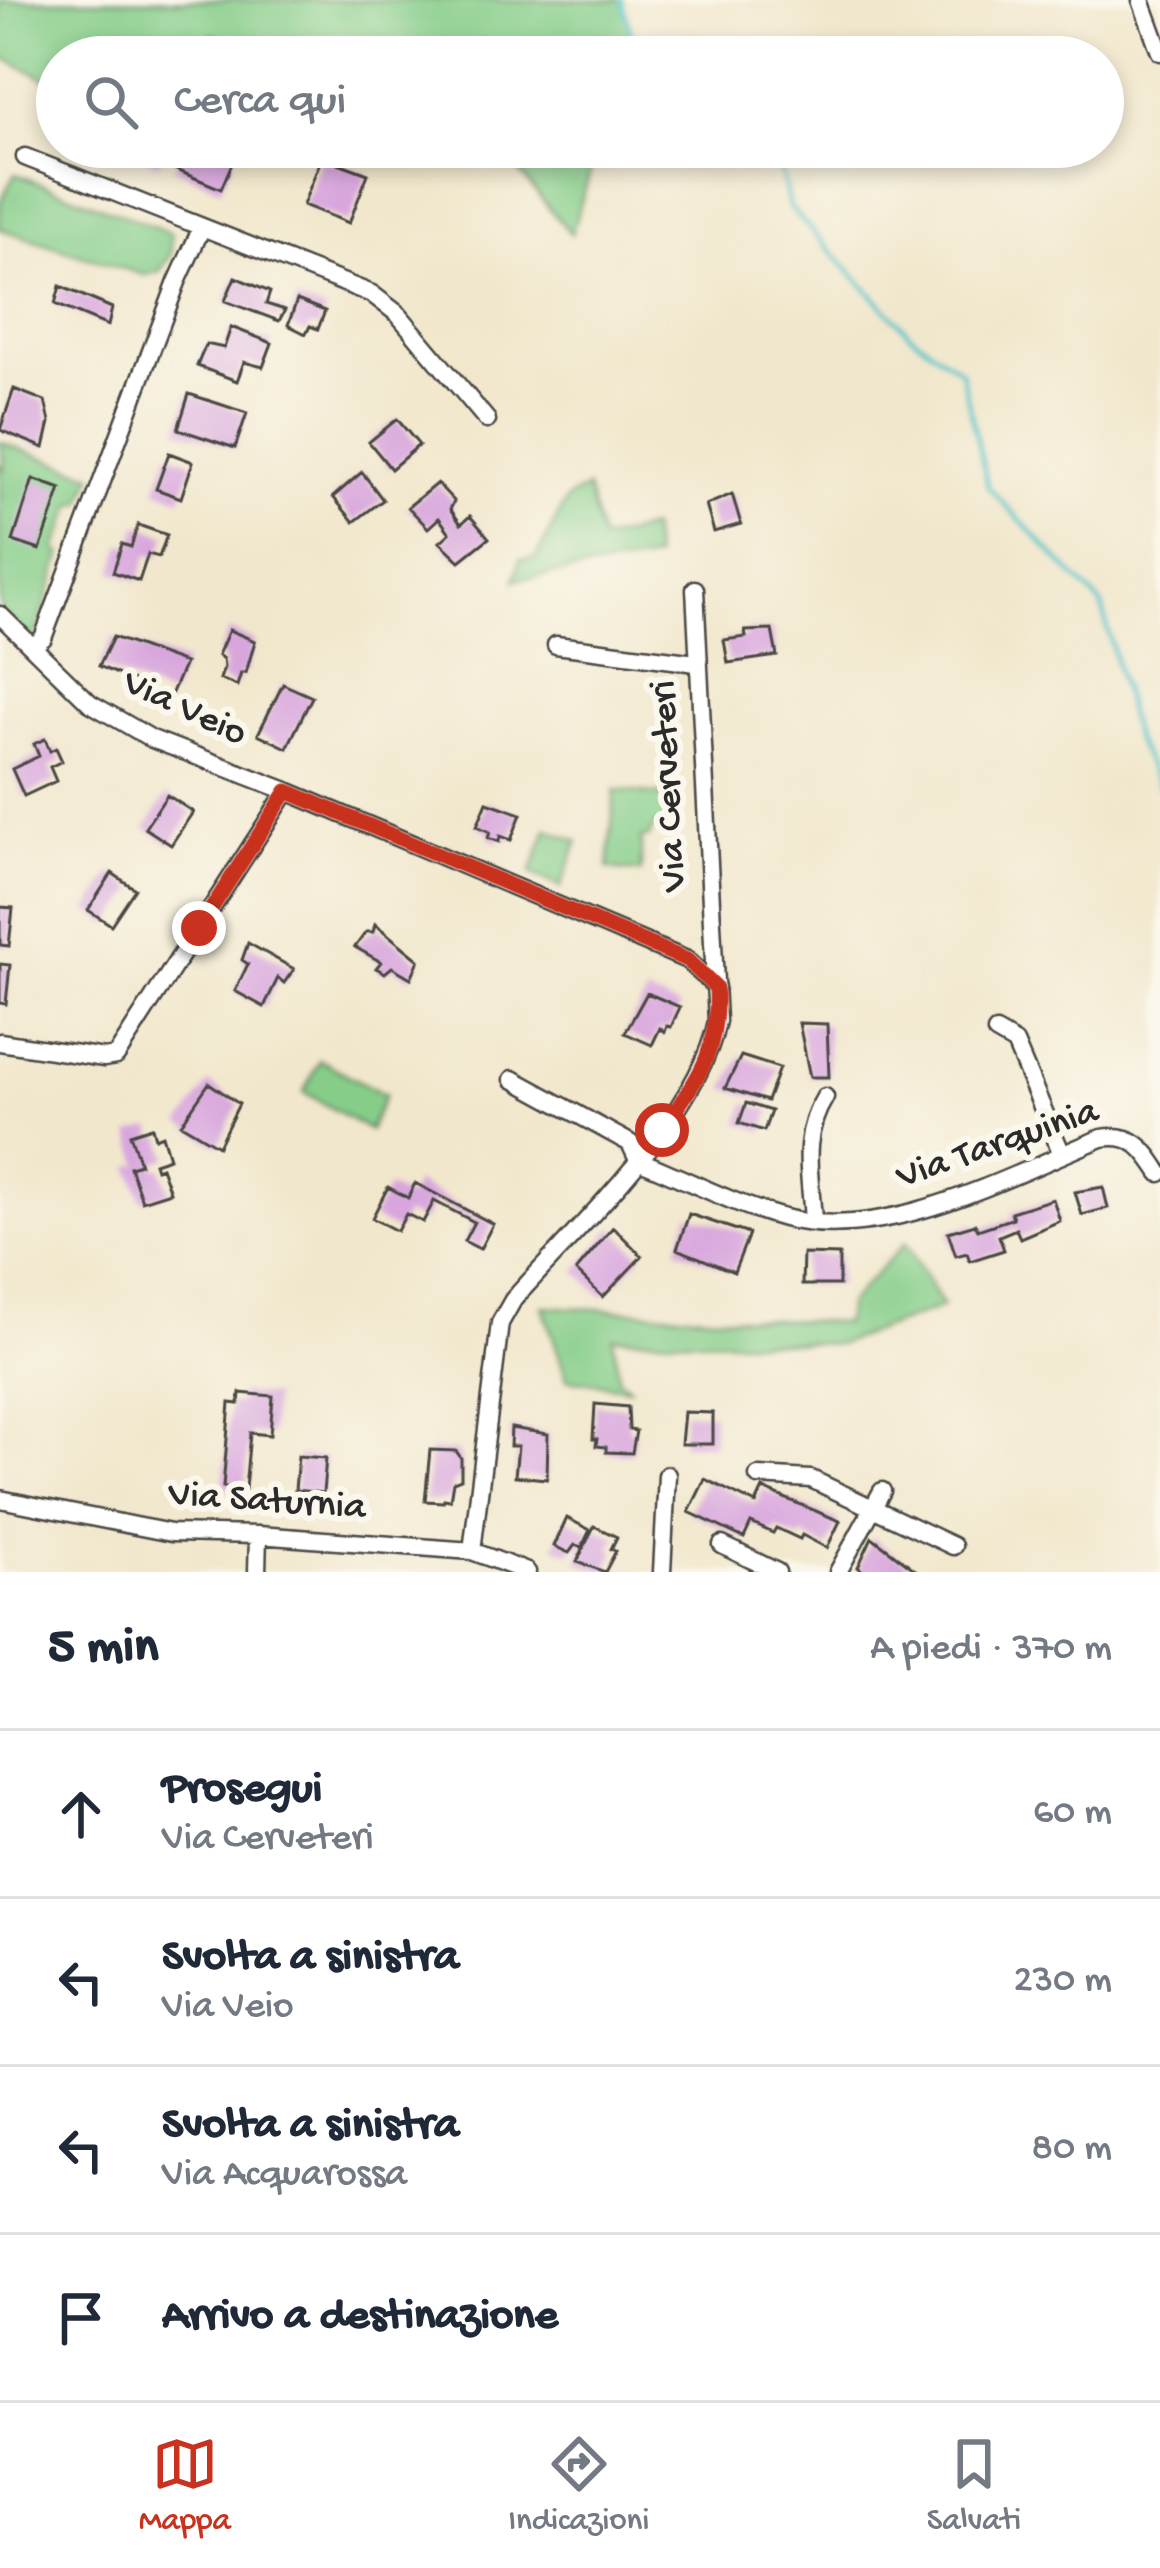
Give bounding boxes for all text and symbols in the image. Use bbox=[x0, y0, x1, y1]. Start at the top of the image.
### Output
search box bbox=[36, 36, 1124, 168]
icon: search bbox=[78, 69, 144, 135]
text: Cerca qui bbox=[174, 76, 346, 129]
street label: Via Veio bbox=[114, 661, 253, 759]
street label: Via Cerveteri bbox=[642, 679, 700, 894]
route end bbox=[172, 901, 226, 955]
street label: Via Tarquinia bbox=[890, 1090, 1106, 1202]
route start bbox=[635, 1103, 689, 1157]
street label: Via Saturnia bbox=[166, 1473, 368, 1533]
text: 5 min bbox=[48, 1620, 158, 1680]
text: A piedi · 370 m bbox=[870, 1627, 1112, 1673]
text: Prosegui bbox=[162, 1764, 322, 1817]
icon: ahead bbox=[48, 1781, 114, 1847]
text: 60 m bbox=[1033, 1791, 1112, 1837]
text: Via Cerveteri bbox=[162, 1817, 374, 1863]
text: Svolta a sinistra bbox=[162, 1932, 459, 1985]
icon: left bbox=[48, 1949, 114, 2015]
text: 230 m bbox=[1014, 1959, 1112, 2005]
text: Via Veio bbox=[162, 1985, 294, 2031]
text: Svolta a sinistra bbox=[162, 2100, 459, 2153]
icon: left bbox=[48, 2117, 114, 2183]
text: 80 m bbox=[1032, 2127, 1112, 2173]
text: Via Acquarossa bbox=[162, 2153, 407, 2199]
icon: arrive bbox=[48, 2285, 114, 2351]
text: Arrivo a destinazione bbox=[162, 2291, 558, 2344]
tab: Mappa bbox=[139, 2431, 231, 2541]
tab: Indicazioni bbox=[508, 2431, 649, 2541]
tab: Salvati bbox=[927, 2431, 1021, 2541]

